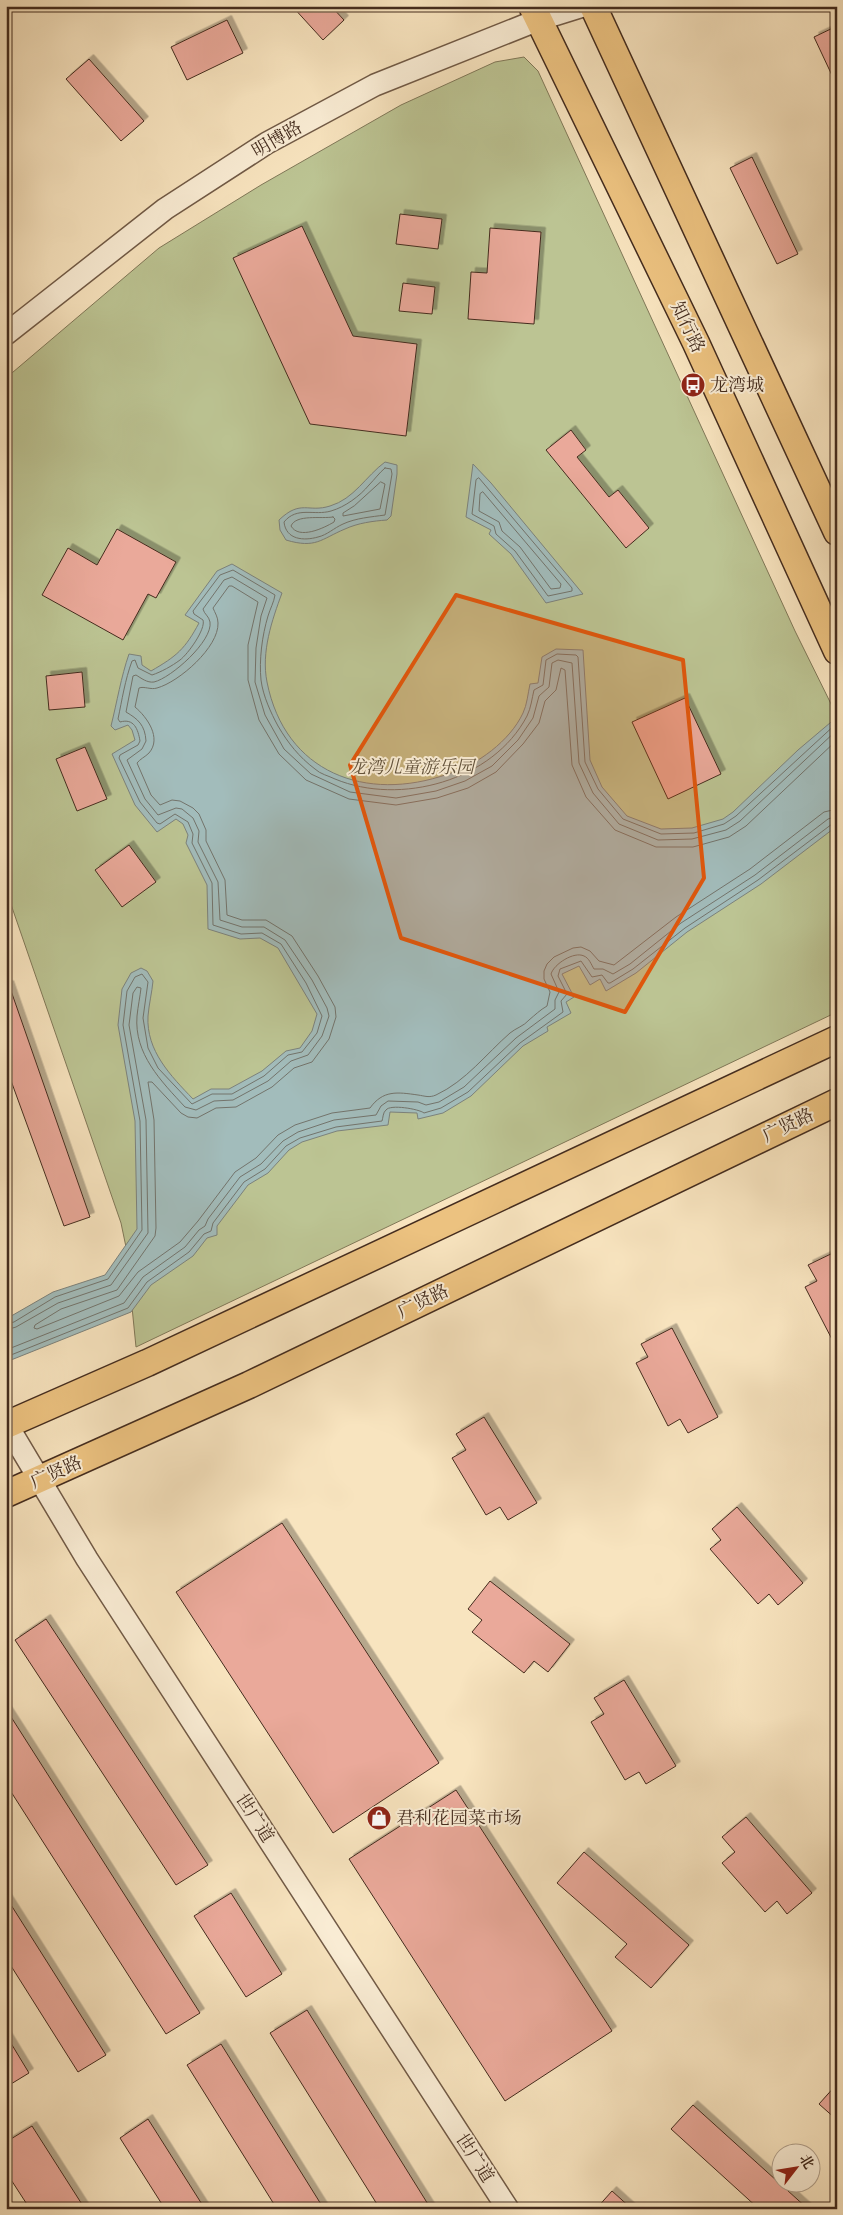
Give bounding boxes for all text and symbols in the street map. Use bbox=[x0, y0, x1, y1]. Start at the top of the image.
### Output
street label: 明博路 bbox=[248, 115, 306, 163]
street label: 知行路 bbox=[665, 297, 711, 357]
bus stop icon: 龙湾城 bbox=[680, 372, 706, 398]
place label: 龙湾城 bbox=[710, 373, 764, 397]
park label: 龙湾儿童游乐园 bbox=[348, 755, 477, 779]
street label: 广贤路 bbox=[758, 1102, 818, 1148]
street label: 广贤路 bbox=[393, 1278, 453, 1324]
street label: 广贤路 bbox=[26, 1450, 86, 1494]
street label: 世广道 bbox=[230, 1789, 280, 1847]
shop icon: 君利花园菜市场 bbox=[366, 1805, 392, 1831]
place label: 君利花园菜市场 bbox=[396, 1806, 522, 1830]
street label: 世广道 bbox=[450, 2129, 500, 2187]
north arrow bbox=[770, 2142, 820, 2192]
text: 北 bbox=[795, 2151, 818, 2172]

